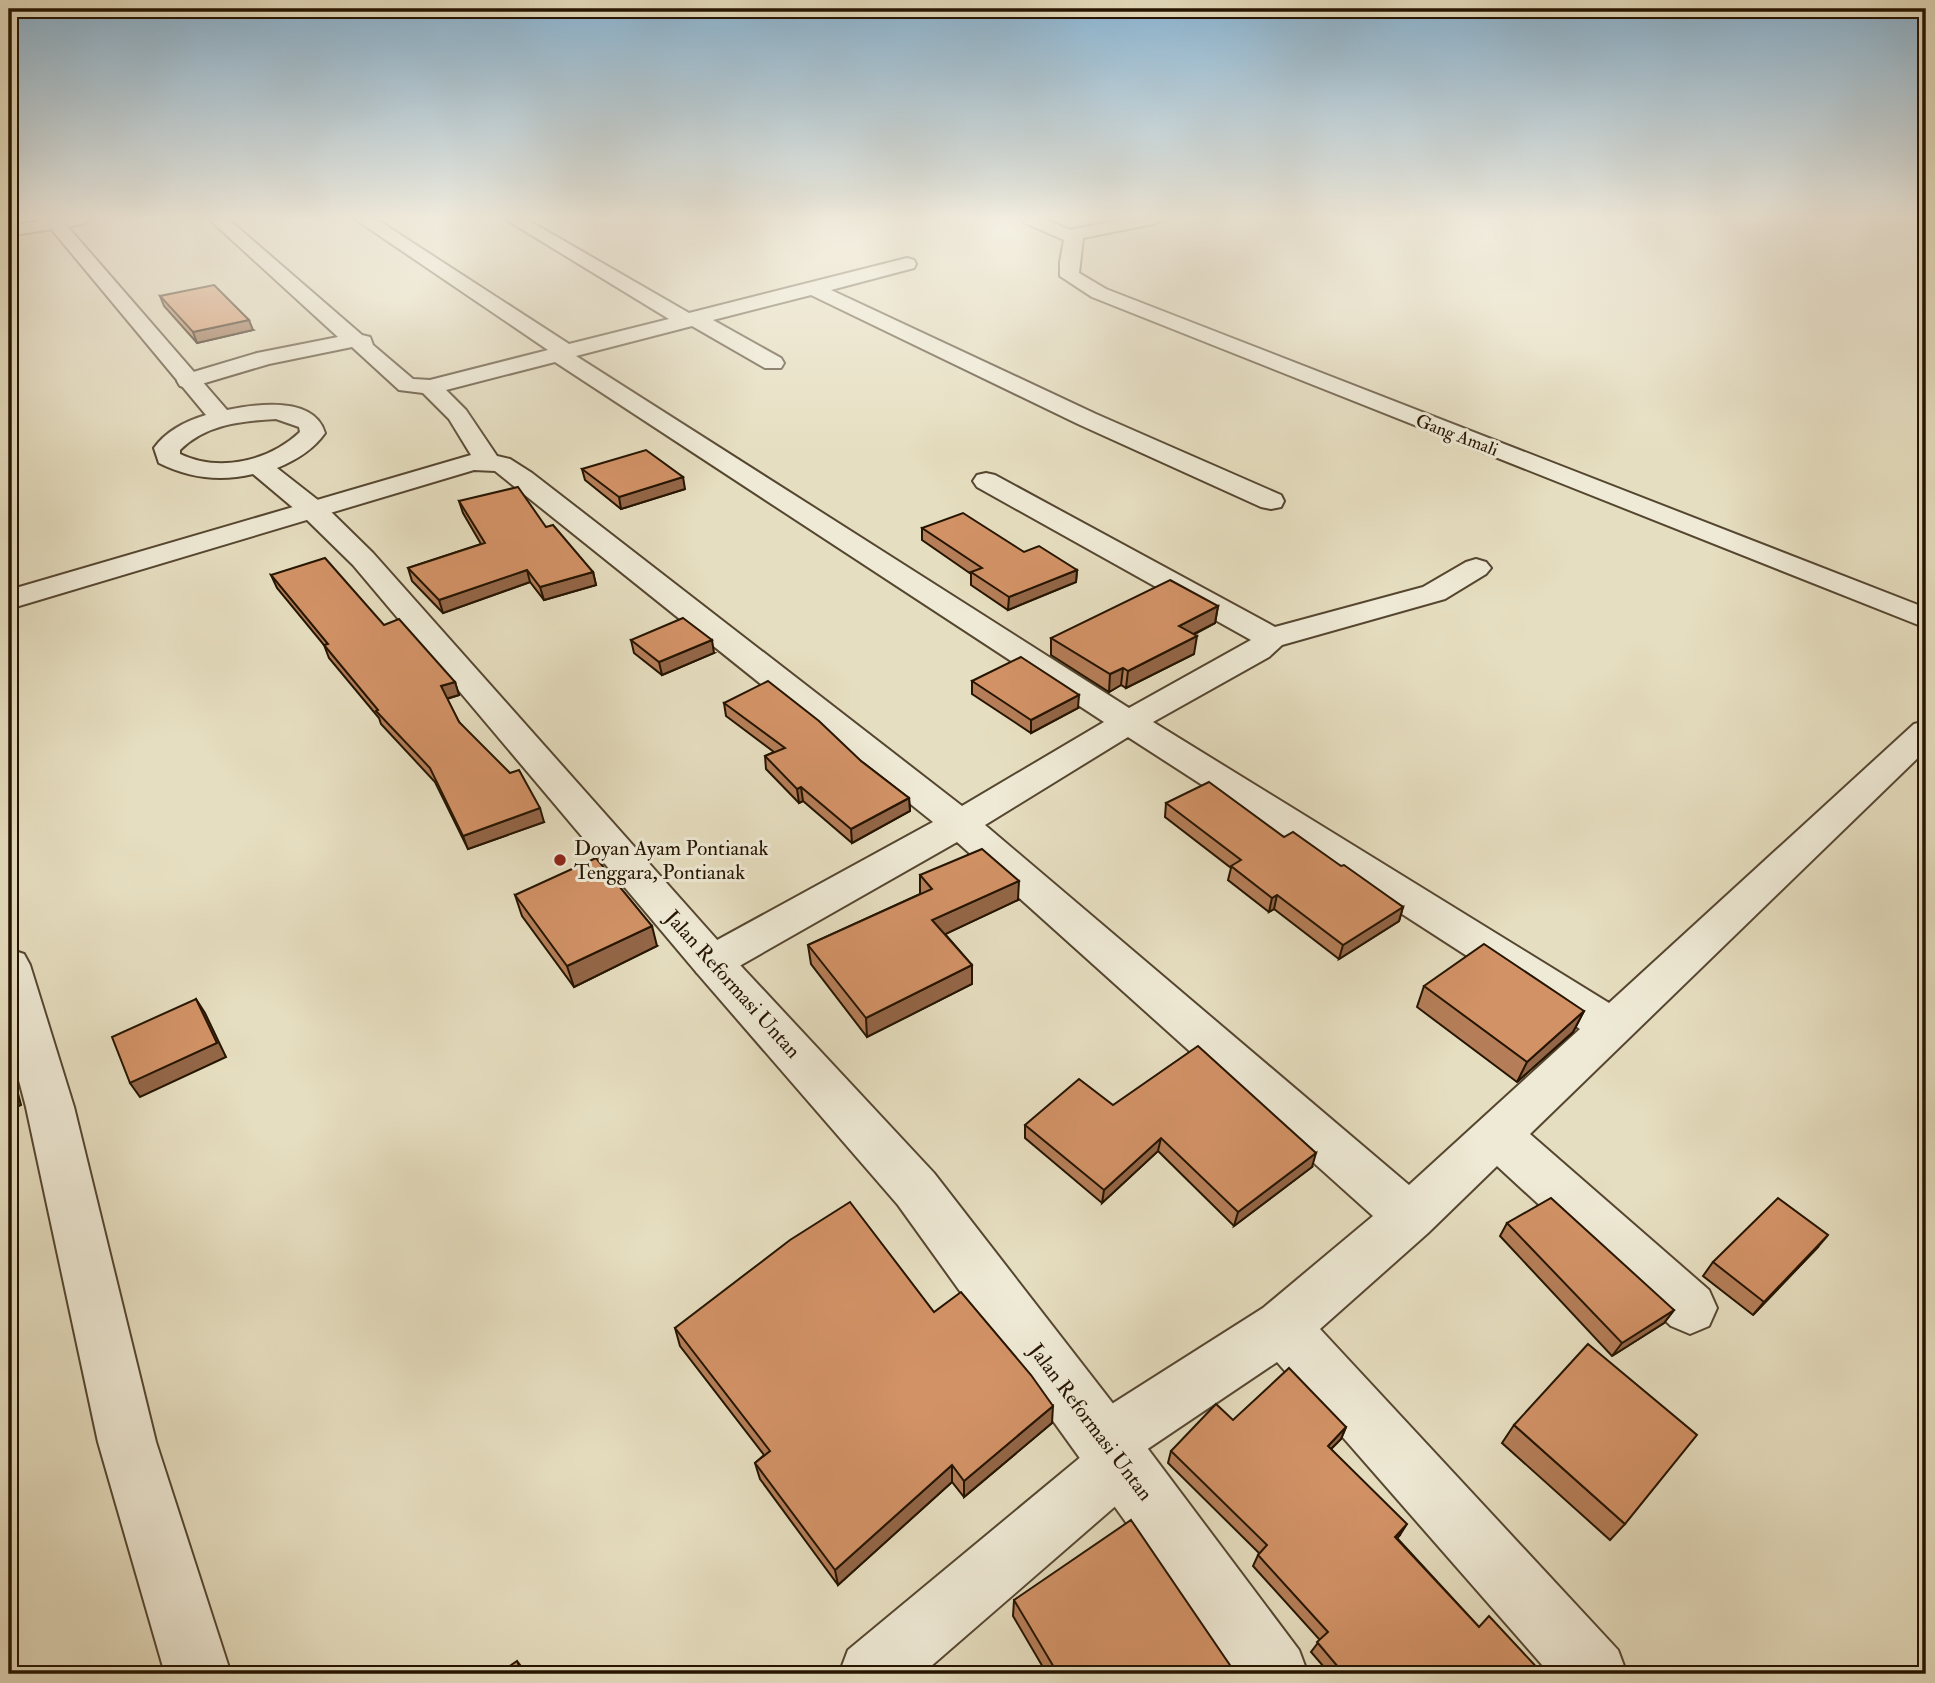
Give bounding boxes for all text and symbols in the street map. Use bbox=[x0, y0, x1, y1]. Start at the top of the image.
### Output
street label: Gang Amali bbox=[1412, 409, 1502, 462]
place label: Doyan Ayam Pontianak Tenggara, Pontianak bbox=[574, 835, 769, 886]
marker: Doyan Ayam Pontianak Tenggara, Pontianak bbox=[552, 852, 568, 868]
street label: Jalan Reformasi Untan bbox=[658, 904, 806, 1064]
street label: Jalan Reformasi Untan bbox=[1022, 1337, 1159, 1507]

